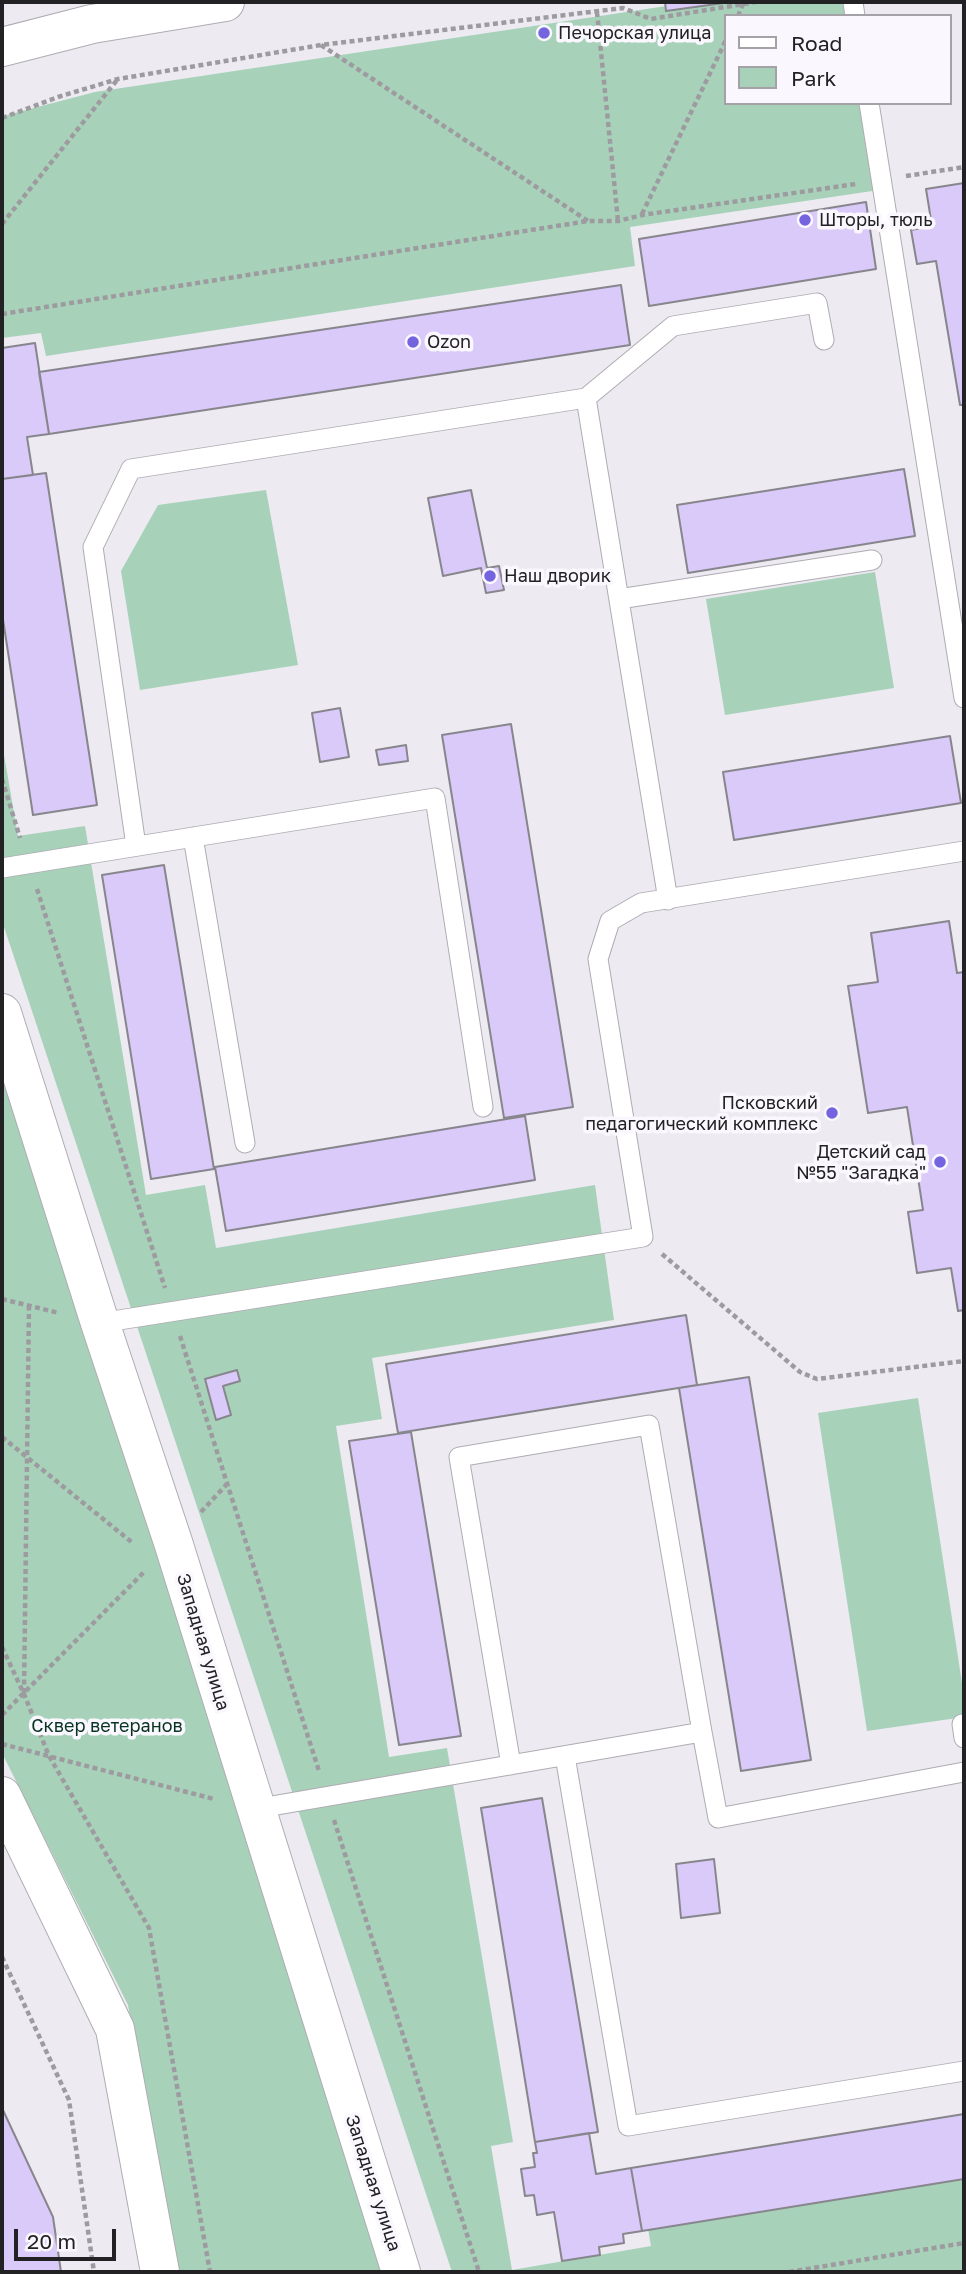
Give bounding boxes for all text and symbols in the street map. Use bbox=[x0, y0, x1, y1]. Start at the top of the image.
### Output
legend bbox=[724, 14, 952, 105]
place label: Печорская улица bbox=[558, 22, 711, 44]
marker: Печорская улица bbox=[536, 25, 552, 41]
text: Road bbox=[791, 30, 842, 56]
text: Park bbox=[791, 65, 836, 91]
place label: Шторы, тюль bbox=[819, 209, 933, 231]
marker: Шторы, тюль bbox=[797, 212, 813, 228]
place label: Ozon bbox=[427, 331, 471, 353]
marker: Ozon bbox=[405, 334, 421, 350]
place label: Наш дворик bbox=[504, 565, 611, 587]
marker: Наш дворик bbox=[482, 568, 498, 584]
place label: Псковский педагогический комплекс bbox=[585, 1092, 818, 1134]
marker: Псковский педагогический комплекс bbox=[824, 1105, 840, 1121]
place label: Детский сад №55 "Загадка" bbox=[796, 1141, 926, 1184]
marker: Детский сад №55 "Загадка" bbox=[932, 1154, 948, 1170]
street label: Западная улица bbox=[172, 1571, 234, 1713]
park label: Сквер ветеранов bbox=[31, 1715, 183, 1737]
street label: Западная улица bbox=[341, 2112, 405, 2254]
scale bar bbox=[18, 2214, 119, 2258]
text: 20 m bbox=[27, 2228, 76, 2254]

